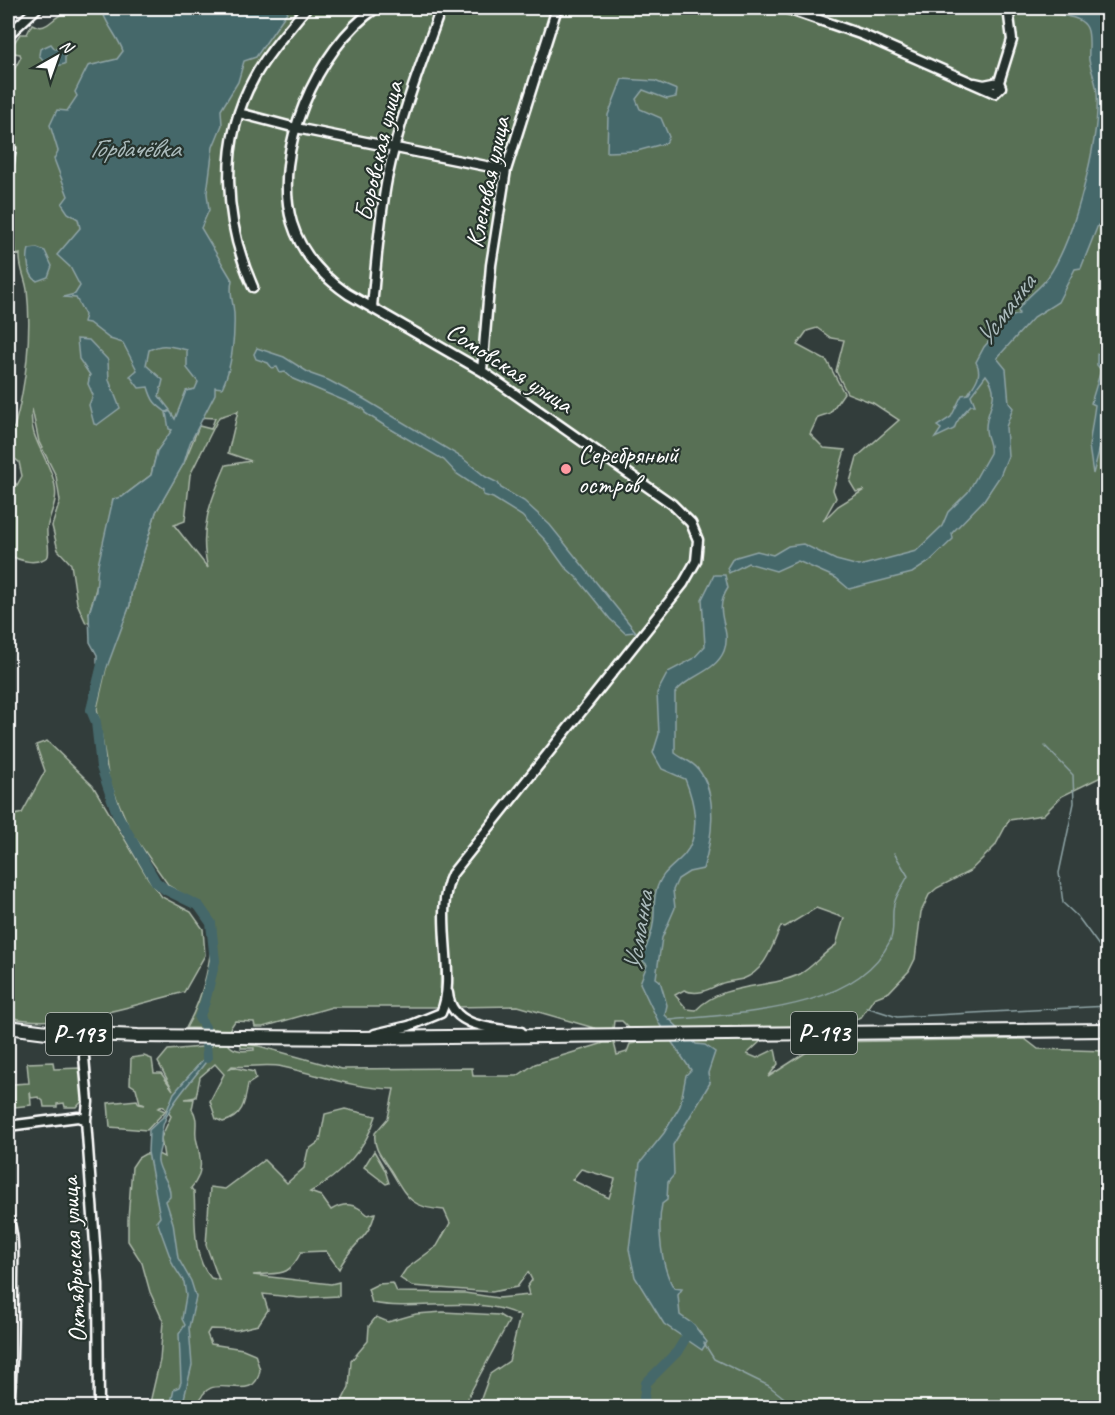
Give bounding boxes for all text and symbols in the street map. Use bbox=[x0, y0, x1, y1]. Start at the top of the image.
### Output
north arrow bbox=[27, 27, 87, 87]
text: N bbox=[56, 35, 79, 59]
street label: Боровская улица bbox=[346, 77, 411, 224]
street label: Кленовая улица bbox=[458, 112, 518, 251]
water label: Горбачёвка bbox=[90, 131, 182, 165]
water label: Усманка bbox=[967, 266, 1044, 353]
street label: Сомовская улица bbox=[440, 314, 581, 422]
place label: Серебряный остров bbox=[578, 438, 680, 501]
marker: Серебряный остров bbox=[559, 462, 573, 476]
water label: Усманка bbox=[615, 887, 661, 975]
road number: Р-193 bbox=[791, 1012, 857, 1054]
road number: Р-193 bbox=[46, 1013, 112, 1055]
street label: Октябрьская улица bbox=[53, 1174, 94, 1344]

